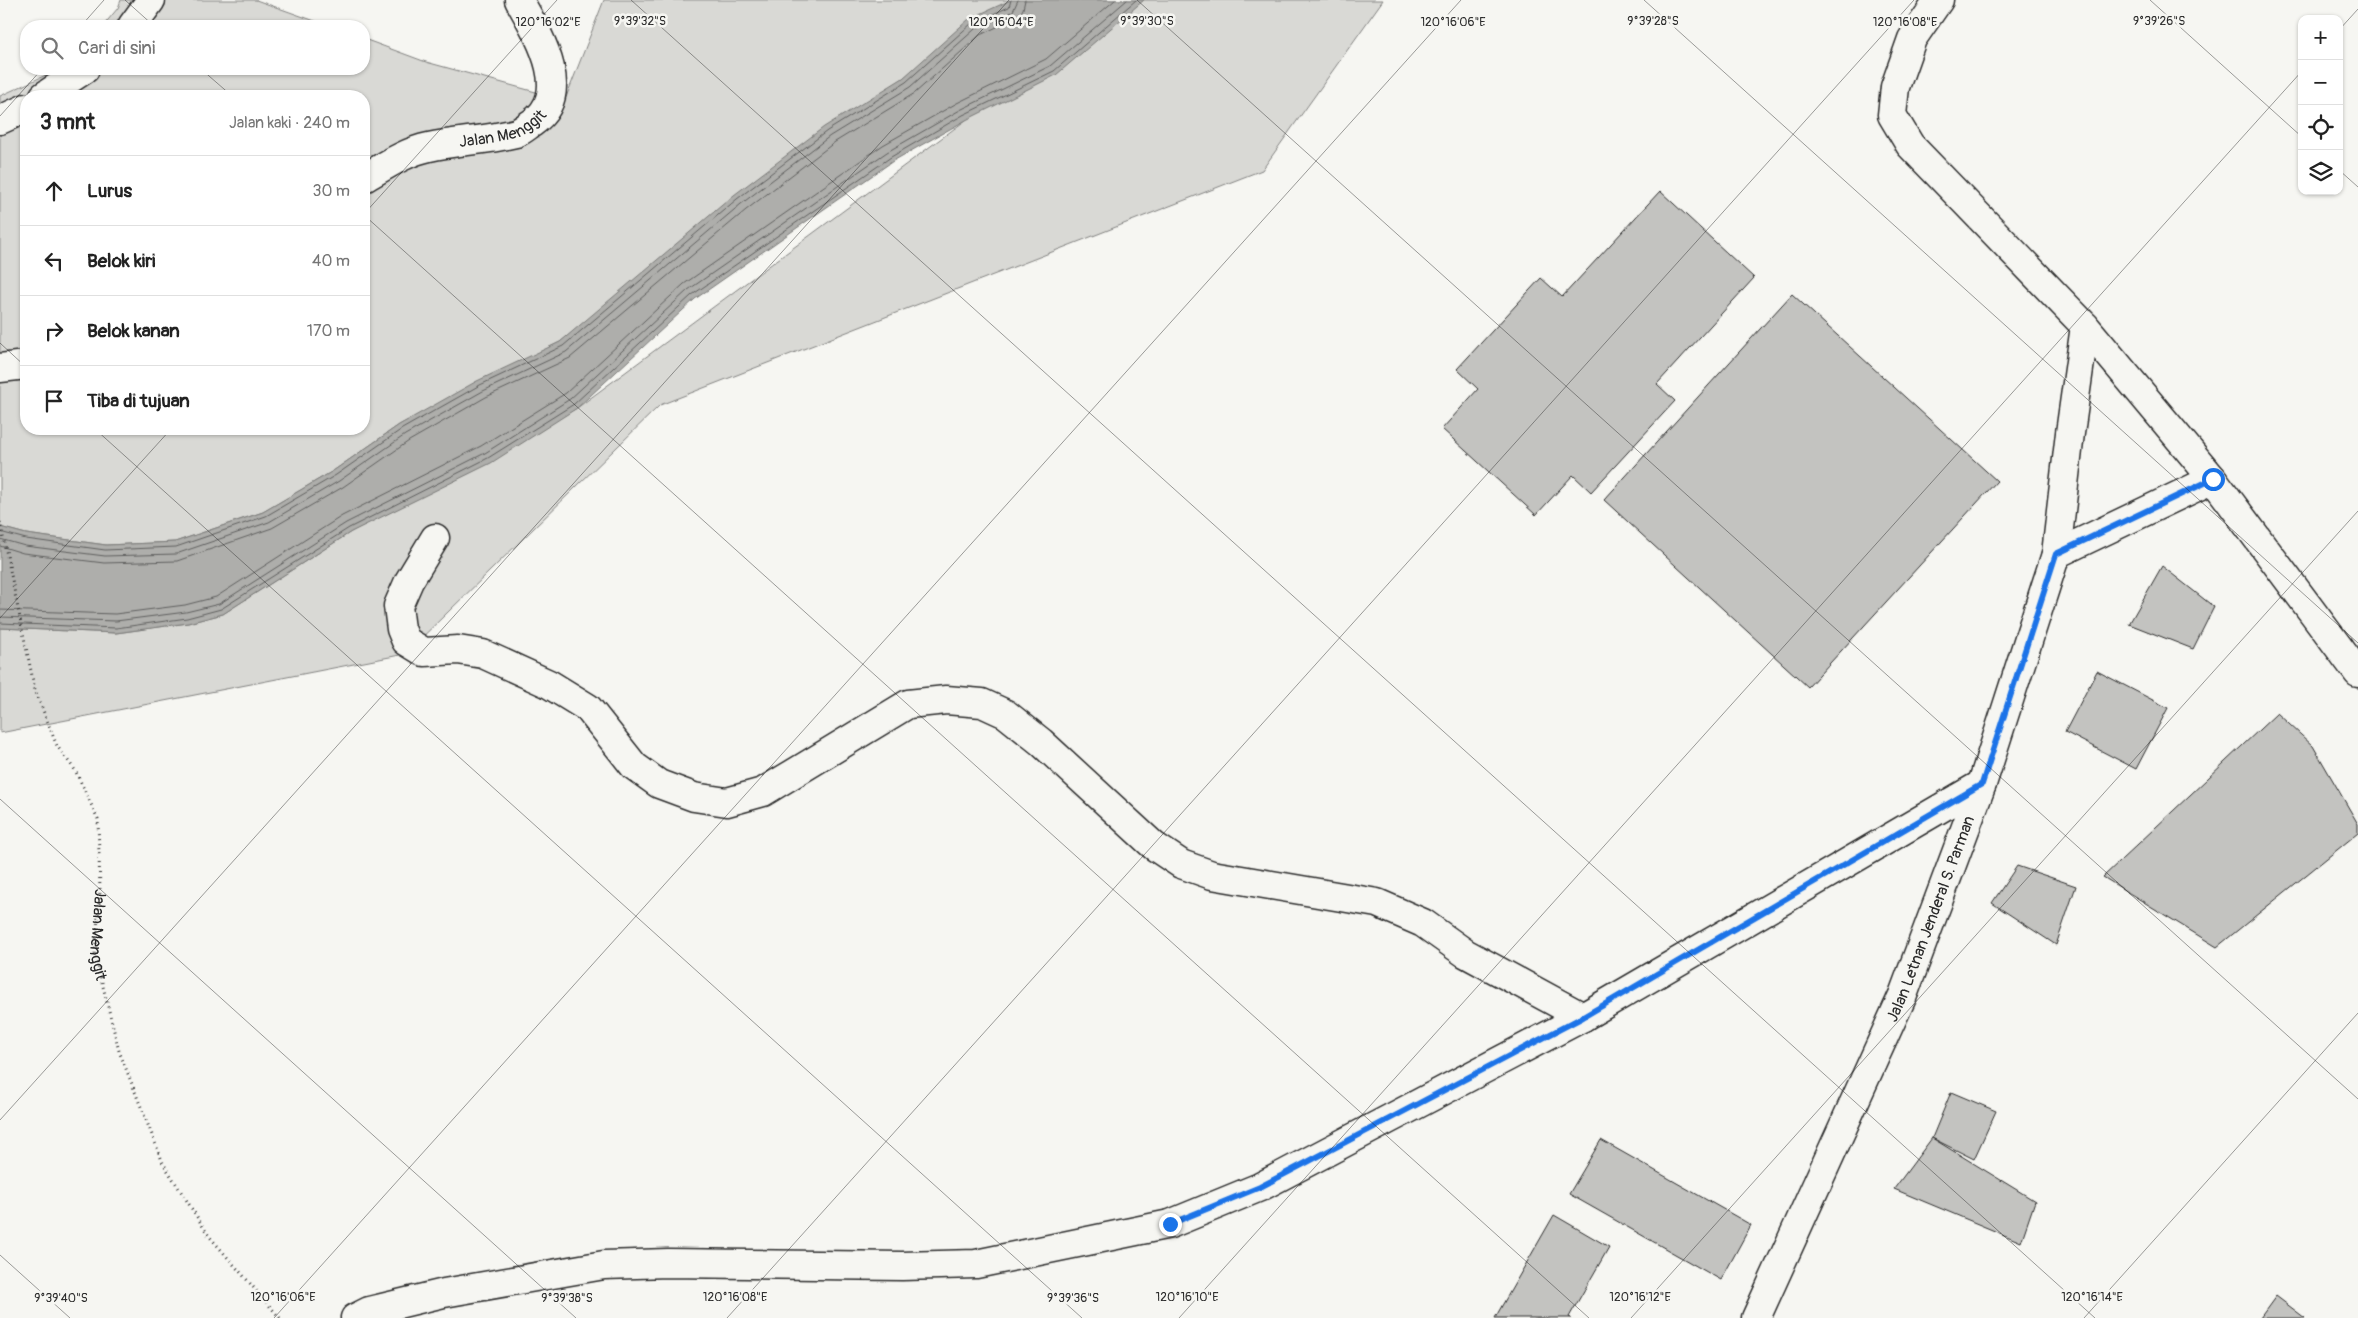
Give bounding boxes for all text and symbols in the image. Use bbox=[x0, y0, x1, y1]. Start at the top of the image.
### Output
text: 9°39'32"S bbox=[614, 14, 666, 29]
text: 9°39'30"S bbox=[1120, 14, 1174, 29]
text: 9°39'28"S bbox=[1627, 14, 1679, 29]
text: 9°39'26"S bbox=[2133, 14, 2185, 29]
text: 120°16'02"E bbox=[516, 15, 580, 30]
text: 120°16'04"E bbox=[968, 15, 1034, 30]
text: 120°16'06"E bbox=[1420, 15, 1486, 30]
text: 120°16'08"E bbox=[1873, 15, 1937, 30]
map controls bbox=[2298, 15, 2343, 195]
button: + bbox=[2298, 15, 2343, 60]
search box bbox=[20, 20, 370, 75]
icon: search bbox=[38, 34, 66, 62]
text: Cari di sini bbox=[78, 36, 155, 60]
button: − bbox=[2298, 60, 2343, 105]
street label: Jalan Menggit bbox=[458, 105, 551, 152]
button: locate bbox=[2298, 105, 2343, 150]
text: 3 mnt bbox=[40, 109, 95, 136]
text: Jalan kaki · 240 m bbox=[229, 113, 350, 133]
button: layers bbox=[2298, 150, 2343, 195]
icon: ahead bbox=[40, 177, 68, 205]
text: Lurus bbox=[87, 179, 132, 203]
text: 30 m bbox=[312, 181, 350, 201]
icon: left bbox=[40, 247, 68, 275]
text: Belok kiri bbox=[87, 249, 155, 273]
text: 40 m bbox=[312, 251, 350, 271]
icon: right bbox=[40, 317, 68, 345]
text: Belok kanan bbox=[87, 319, 180, 343]
text: 170 m bbox=[307, 321, 350, 341]
icon: arrive bbox=[40, 387, 68, 415]
text: Tiba di tujuan bbox=[87, 389, 190, 413]
route start bbox=[2202, 468, 2225, 491]
street label: Jalan Letnan Jenderal S. Parman bbox=[1882, 813, 1979, 1025]
street label: Jalan Menggit bbox=[85, 888, 111, 983]
route end bbox=[1159, 1213, 1182, 1236]
text: 120°16'06"E bbox=[250, 1290, 316, 1305]
text: 120°16'08"E bbox=[703, 1290, 767, 1305]
text: 120°16'10"E bbox=[1156, 1290, 1218, 1305]
text: 120°16'12"E bbox=[1609, 1290, 1671, 1305]
text: 120°16'14"E bbox=[2061, 1290, 2123, 1305]
text: 9°39'40"S bbox=[34, 1291, 88, 1306]
text: 9°39'38"S bbox=[541, 1291, 593, 1306]
text: 9°39'36"S bbox=[1047, 1291, 1099, 1306]

